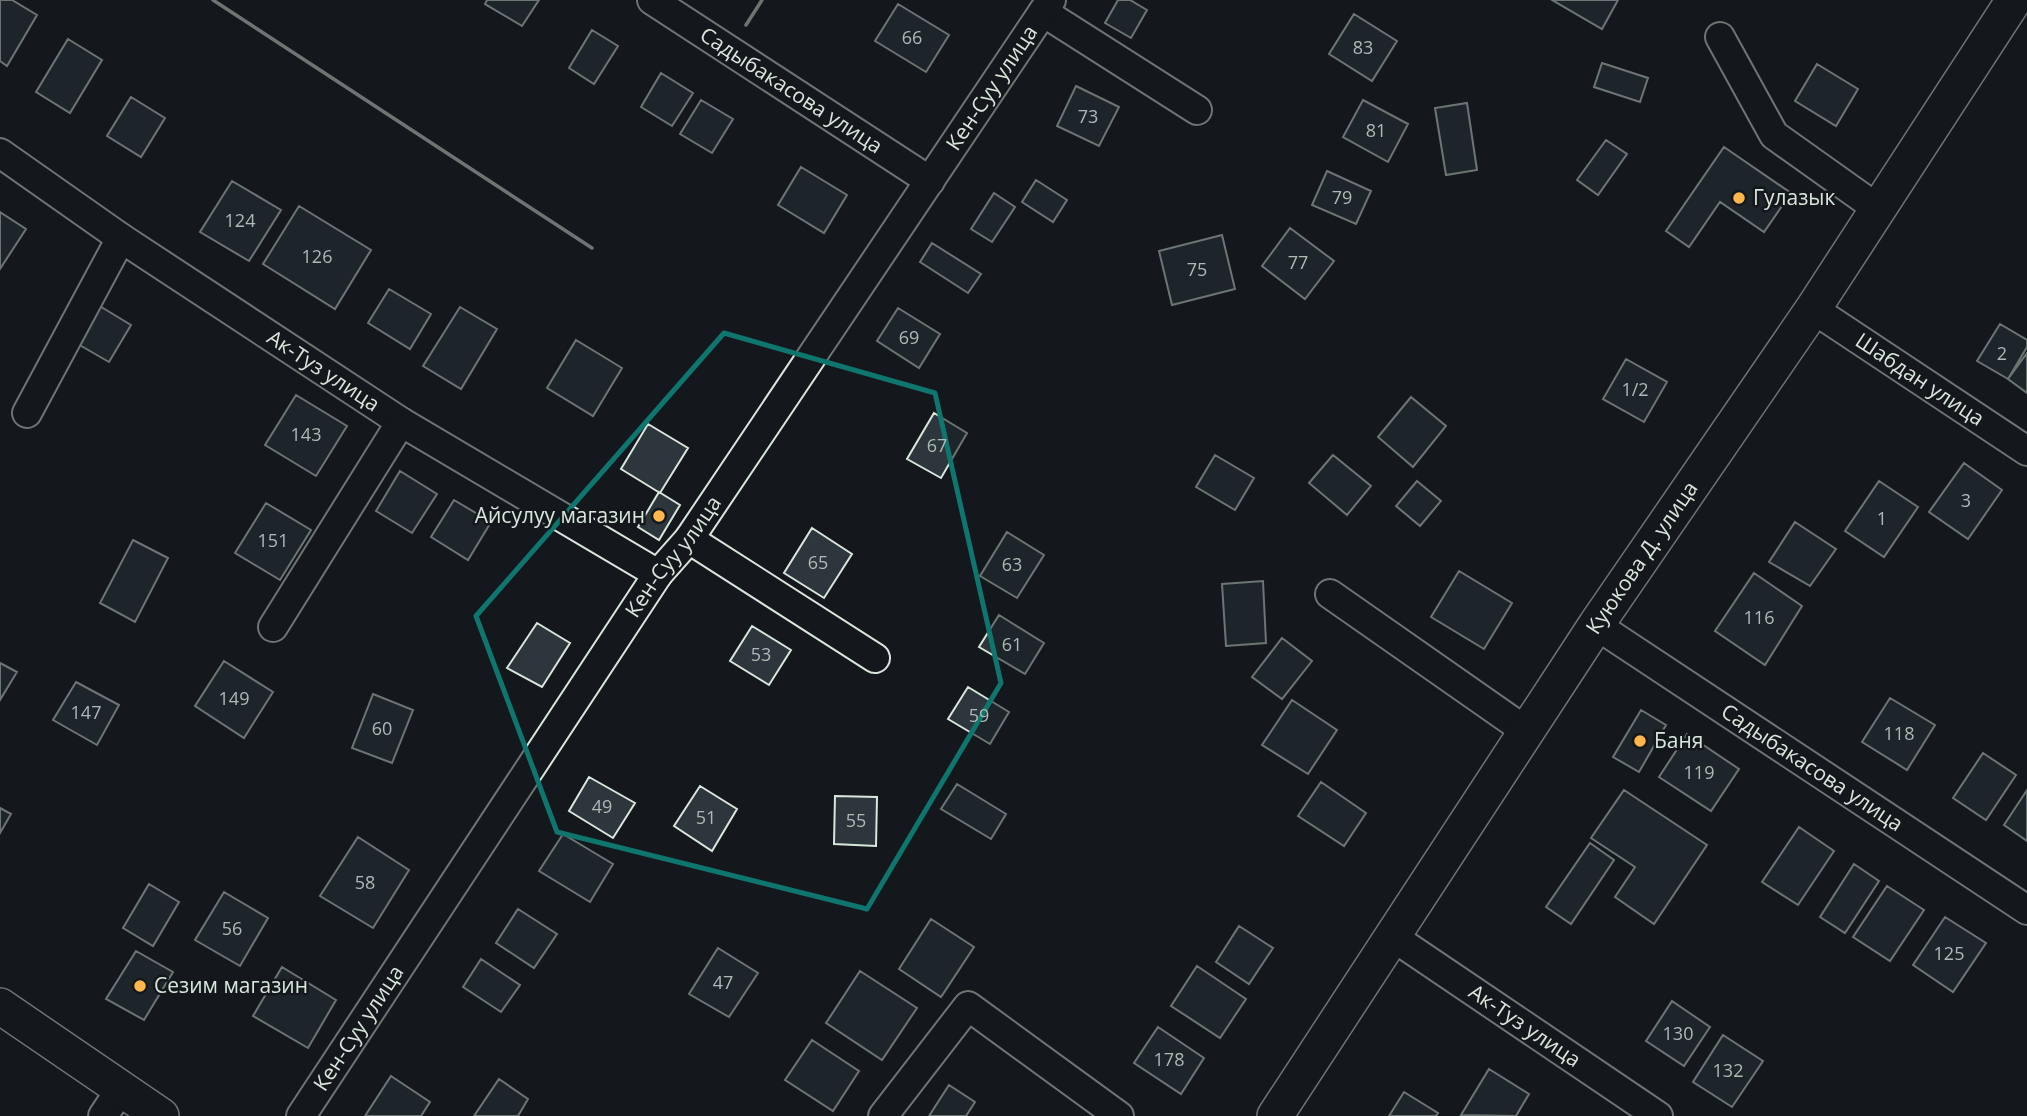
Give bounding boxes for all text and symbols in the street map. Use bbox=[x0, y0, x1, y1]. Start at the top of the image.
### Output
street label: Кен-Суу улица bbox=[939, 19, 1043, 156]
street label: Садыбакасова улица bbox=[695, 20, 888, 159]
house number: 66 bbox=[902, 25, 922, 49]
house number: 83 bbox=[1353, 35, 1373, 59]
house number: 73 bbox=[1078, 104, 1098, 128]
house number: 81 bbox=[1366, 118, 1386, 142]
place label: Гулазык bbox=[1753, 183, 1835, 211]
house number: 79 bbox=[1332, 185, 1352, 209]
marker: Гулазык bbox=[1731, 190, 1747, 206]
house number: 124 bbox=[225, 208, 255, 232]
house number: 126 bbox=[302, 244, 332, 268]
house number: 77 bbox=[1288, 250, 1308, 274]
house number: 75 bbox=[1187, 257, 1207, 281]
street label: Ак-Туз улица bbox=[262, 323, 386, 417]
house number: 69 bbox=[899, 325, 919, 349]
street label: Шабдан улица bbox=[1850, 326, 1990, 432]
house number: 2 bbox=[1997, 341, 2007, 365]
house number: 1/2 bbox=[1621, 377, 1649, 401]
house number: 143 bbox=[291, 422, 321, 446]
house number: 67 bbox=[927, 433, 947, 457]
street label: Куюкова Д. улица bbox=[1579, 475, 1704, 639]
house number: 3 bbox=[1961, 488, 1971, 512]
street label: Кен-Суу улица bbox=[618, 490, 727, 623]
place label: Айсулуу магазин bbox=[475, 501, 645, 529]
house number: 1 bbox=[1877, 506, 1887, 530]
marker: Айсулуу магазин bbox=[651, 508, 667, 524]
house number: 151 bbox=[258, 528, 288, 552]
house number: 65 bbox=[808, 550, 828, 574]
house number: 63 bbox=[1002, 552, 1022, 576]
house number: 116 bbox=[1744, 605, 1774, 629]
house number: 61 bbox=[1002, 632, 1022, 656]
house number: 53 bbox=[751, 642, 771, 666]
house number: 149 bbox=[219, 686, 249, 710]
street label: Садыбакасова улица bbox=[1716, 697, 1909, 837]
house number: 147 bbox=[71, 700, 101, 724]
house number: 59 bbox=[969, 703, 989, 727]
house number: 60 bbox=[372, 716, 392, 740]
house number: 118 bbox=[1884, 721, 1914, 745]
place label: Баня bbox=[1654, 726, 1703, 754]
marker: Баня bbox=[1632, 733, 1648, 749]
house number: 119 bbox=[1684, 760, 1714, 784]
house number: 49 bbox=[592, 794, 612, 818]
house number: 51 bbox=[696, 805, 716, 829]
house number: 55 bbox=[846, 808, 866, 832]
house number: 58 bbox=[355, 870, 375, 894]
house number: 56 bbox=[222, 916, 242, 940]
house number: 125 bbox=[1934, 941, 1964, 965]
street label: Кен-Суу улица bbox=[306, 959, 410, 1096]
house number: 47 bbox=[713, 970, 733, 994]
place label: Сезим магазин bbox=[154, 971, 308, 999]
street label: Ак-Туз улица bbox=[1464, 977, 1587, 1073]
marker: Сезим магазин bbox=[132, 978, 148, 994]
house number: 130 bbox=[1663, 1021, 1693, 1045]
house number: 178 bbox=[1154, 1047, 1184, 1071]
house number: 132 bbox=[1713, 1058, 1743, 1082]

